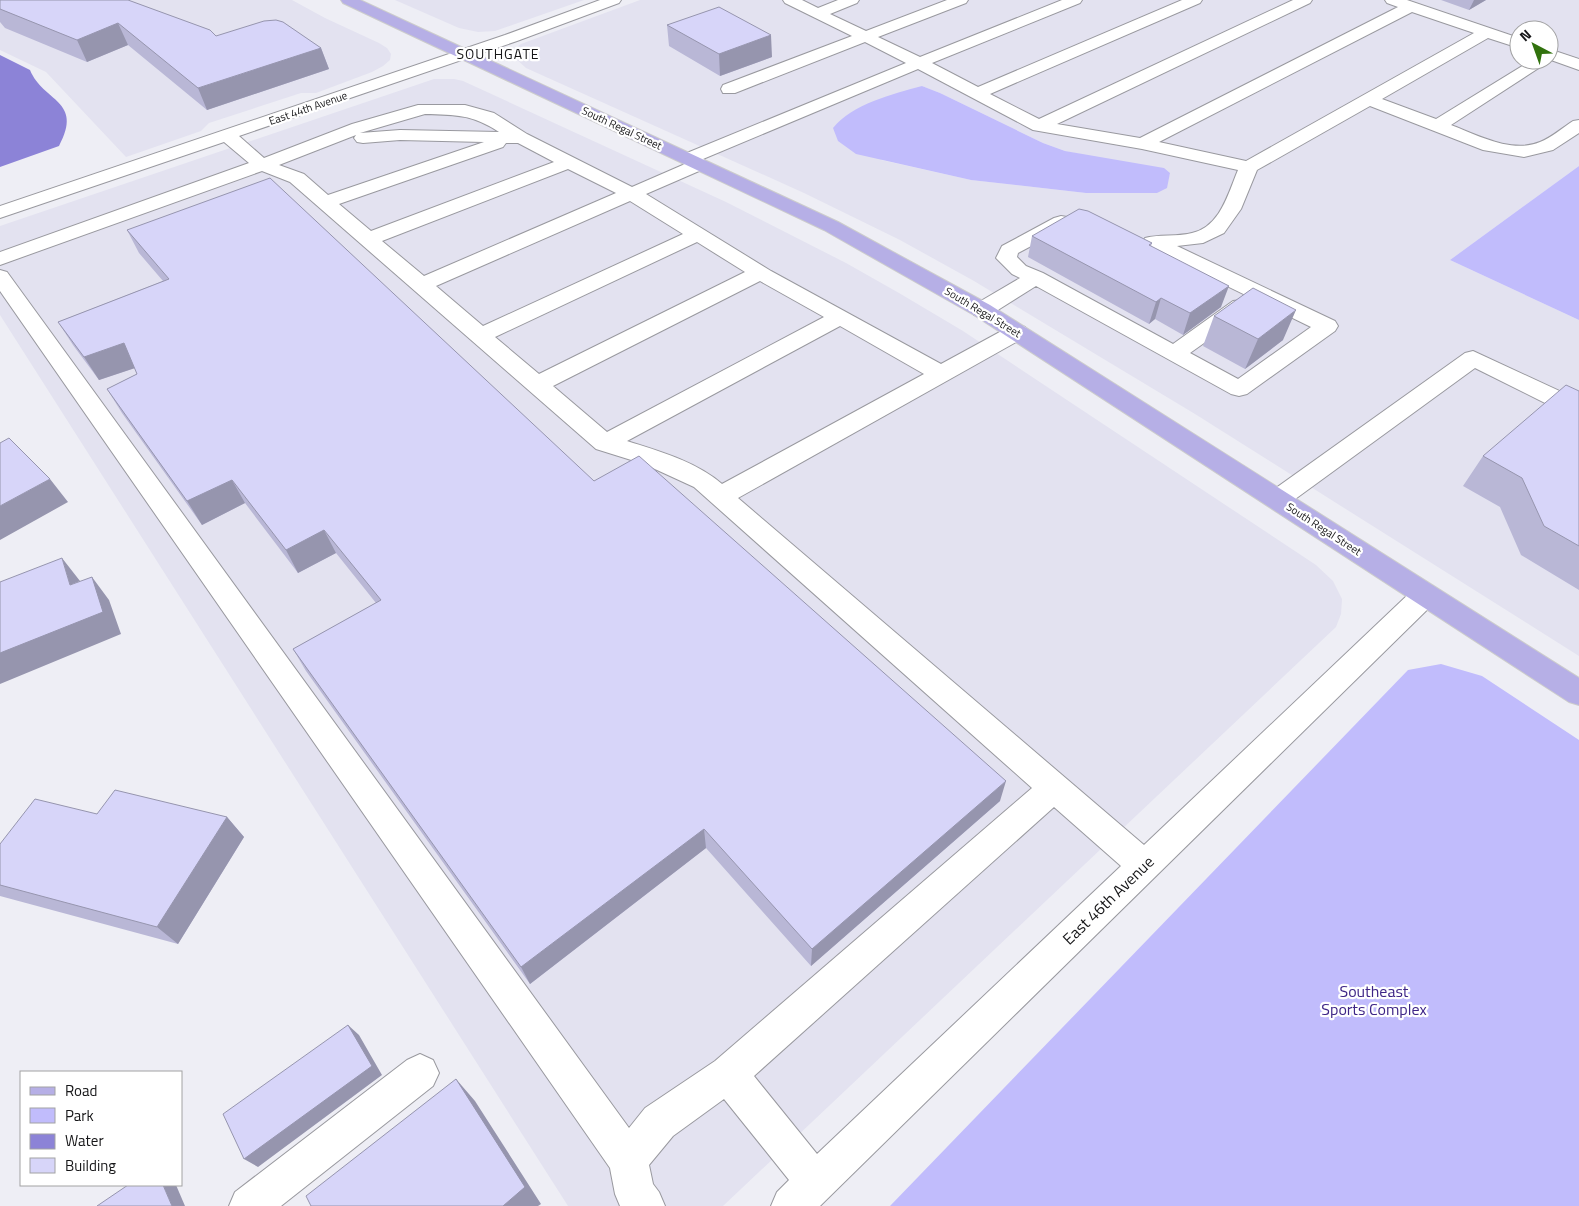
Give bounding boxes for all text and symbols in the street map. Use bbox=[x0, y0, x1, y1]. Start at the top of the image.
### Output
north arrow bbox=[1509, 20, 1559, 70]
text: N bbox=[1515, 24, 1536, 46]
district label: SOUTHGATE bbox=[456, 43, 540, 64]
street label: East 44th Avenue bbox=[267, 87, 350, 129]
street label: South Regal Street bbox=[579, 102, 665, 154]
street label: South Regal Street bbox=[942, 283, 1024, 341]
street label: South Regal Street bbox=[1283, 499, 1365, 559]
street label: East 46th Avenue bbox=[1057, 850, 1159, 950]
park label: Southeast Sports Complex bbox=[1321, 979, 1427, 1021]
legend bbox=[20, 1071, 182, 1186]
text: Road bbox=[65, 1079, 97, 1102]
text: Park bbox=[65, 1104, 94, 1127]
text: Water bbox=[65, 1129, 104, 1152]
text: Building bbox=[65, 1154, 116, 1177]

